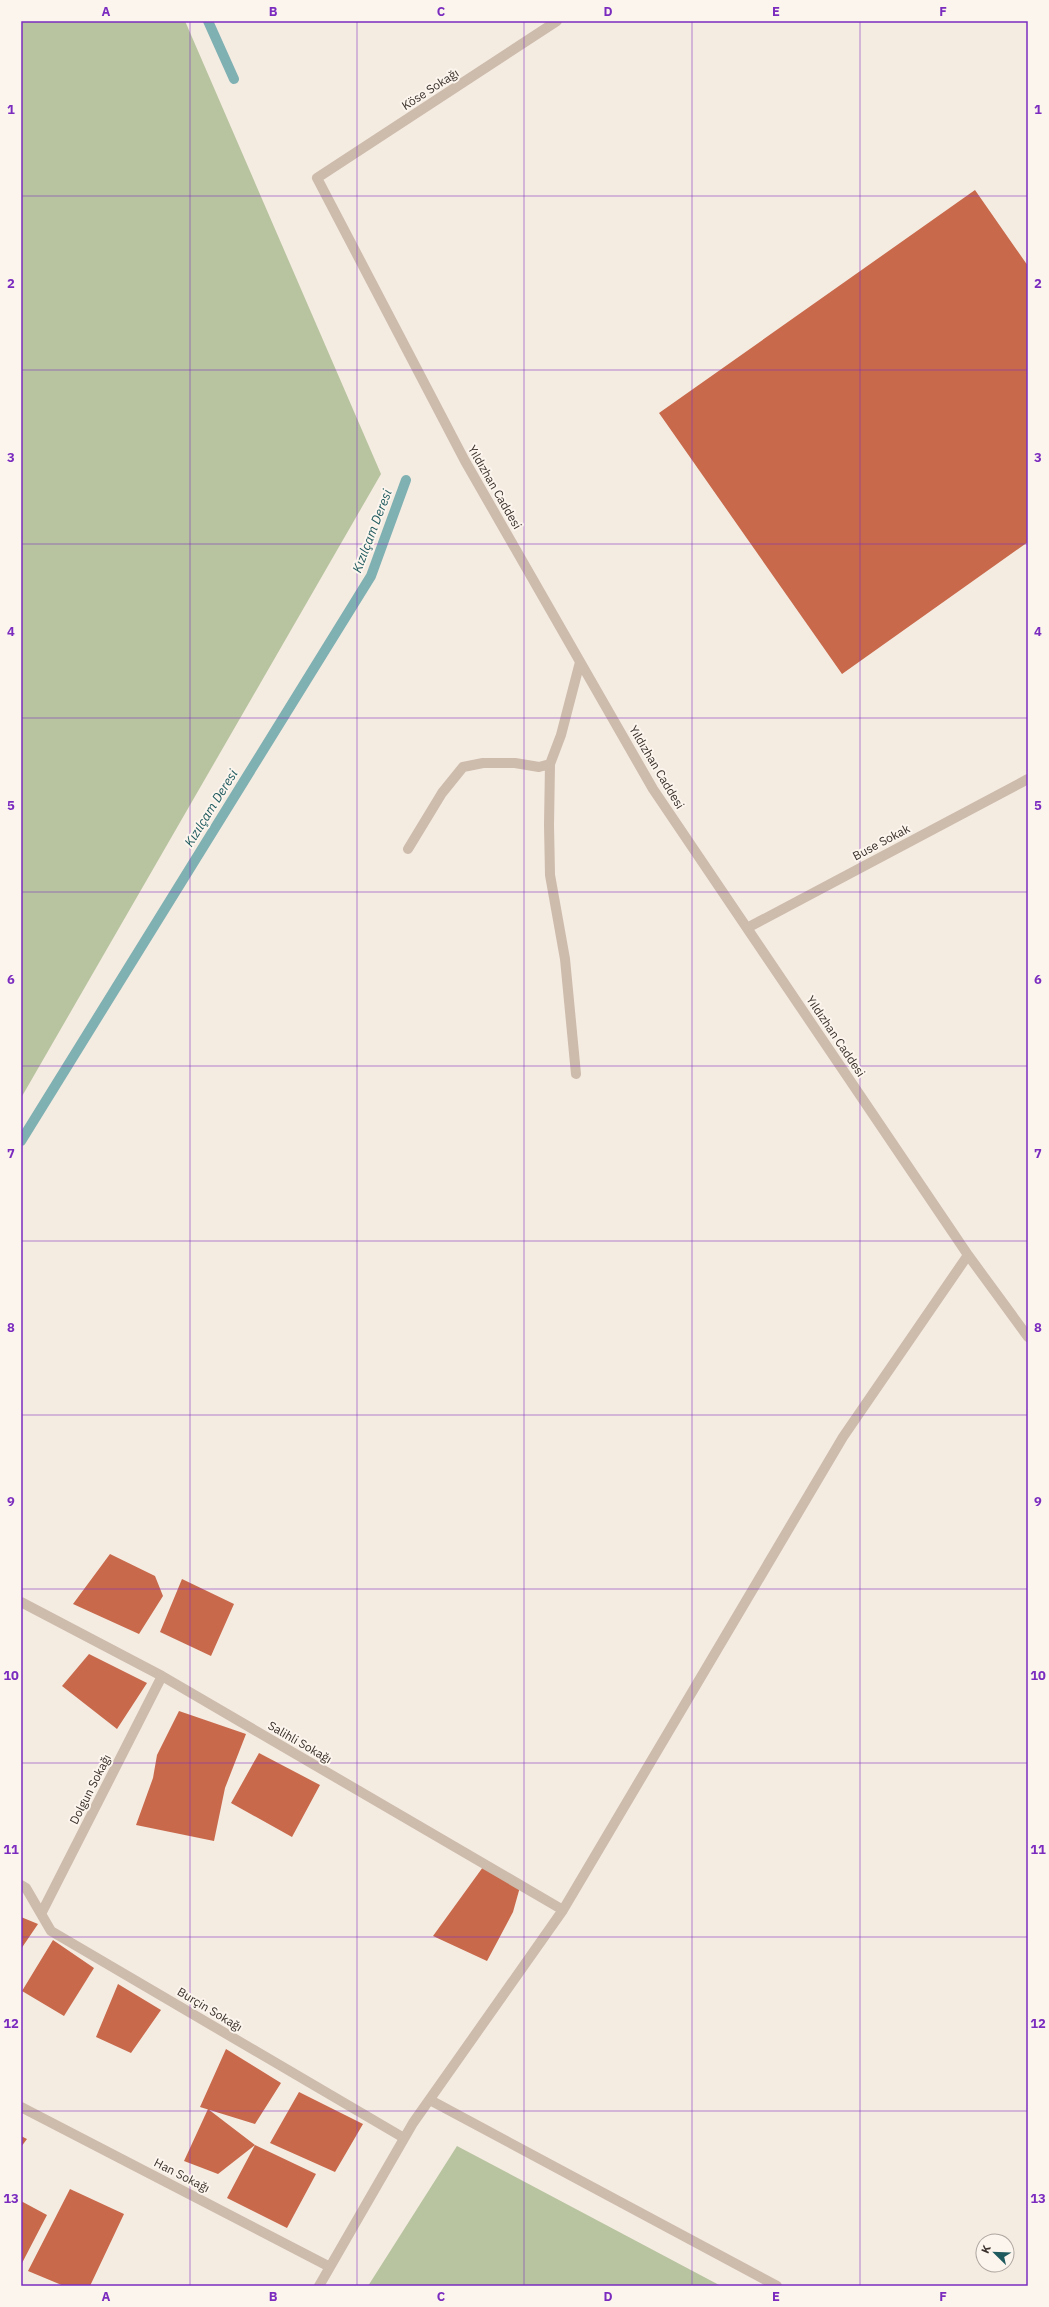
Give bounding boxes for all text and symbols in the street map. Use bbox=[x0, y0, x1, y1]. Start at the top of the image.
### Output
text: A bbox=[102, 3, 111, 20]
text: B bbox=[269, 3, 278, 20]
text: C bbox=[437, 3, 446, 20]
text: D bbox=[603, 3, 613, 20]
text: E bbox=[772, 3, 780, 20]
text: F bbox=[939, 3, 947, 20]
street label: Köse Sokağı bbox=[399, 65, 461, 113]
text: 1 bbox=[7, 101, 15, 118]
text: 1 bbox=[1034, 101, 1042, 118]
text: 2 bbox=[7, 275, 15, 292]
text: 2 bbox=[1034, 275, 1042, 292]
street label: Yıldızhan Caddesi bbox=[465, 442, 525, 532]
text: 3 bbox=[7, 449, 15, 466]
text: 3 bbox=[1034, 449, 1042, 466]
water label: Kızılçam Deresi bbox=[348, 486, 396, 575]
text: 4 bbox=[7, 623, 15, 640]
text: 4 bbox=[1034, 623, 1042, 640]
street label: Yıldızhan Caddesi bbox=[626, 723, 688, 811]
water label: Kızılçam Deresi bbox=[180, 766, 242, 850]
text: 5 bbox=[7, 797, 15, 814]
text: 5 bbox=[1034, 797, 1042, 814]
street label: Buse Sokak bbox=[850, 820, 913, 863]
text: 6 bbox=[7, 971, 15, 988]
text: 6 bbox=[1034, 971, 1042, 988]
street label: Yıldızhan Caddesi bbox=[803, 993, 869, 1079]
text: 7 bbox=[7, 1145, 15, 1162]
text: 7 bbox=[1034, 1145, 1042, 1162]
text: 8 bbox=[7, 1319, 15, 1336]
text: 8 bbox=[1034, 1319, 1042, 1336]
text: 9 bbox=[7, 1493, 15, 1510]
text: 9 bbox=[1034, 1493, 1042, 1510]
text: 10 bbox=[3, 1667, 19, 1684]
text: 10 bbox=[1030, 1667, 1046, 1684]
street label: Salihli Sokağı bbox=[265, 1718, 335, 1766]
street label: Dolgun Sokağı bbox=[66, 1752, 114, 1826]
text: 11 bbox=[3, 1841, 19, 1858]
text: 11 bbox=[1030, 1841, 1046, 1858]
street label: Burçin Sokağı bbox=[175, 1984, 245, 2034]
text: 12 bbox=[3, 2015, 19, 2032]
text: 12 bbox=[1030, 2015, 1046, 2032]
street label: Han Sokağı bbox=[152, 2155, 212, 2195]
text: 13 bbox=[3, 2190, 19, 2207]
text: 13 bbox=[1030, 2190, 1046, 2207]
north arrow bbox=[975, 2233, 1015, 2273]
text: K bbox=[978, 2243, 994, 2255]
text: A bbox=[102, 2288, 111, 2305]
text: B bbox=[269, 2288, 278, 2305]
text: C bbox=[437, 2288, 446, 2305]
text: D bbox=[603, 2288, 613, 2305]
text: E bbox=[772, 2288, 780, 2305]
text: F bbox=[939, 2288, 947, 2305]

